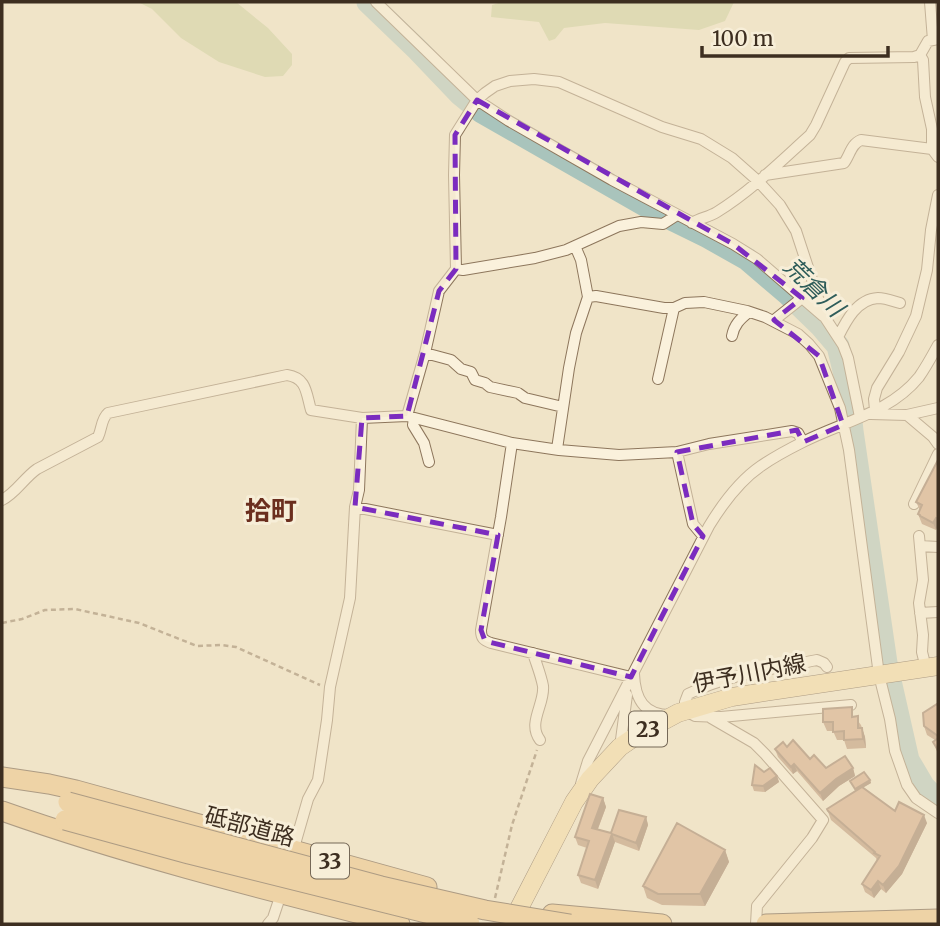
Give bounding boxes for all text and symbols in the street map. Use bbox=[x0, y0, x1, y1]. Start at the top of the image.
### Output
scale bar bbox=[702, 14, 888, 58]
text: 100 m bbox=[712, 25, 774, 52]
water label: 荒倉川 bbox=[777, 251, 853, 325]
district label: 拾町 bbox=[245, 494, 297, 527]
street label: 伊予川内線 bbox=[690, 648, 808, 698]
road number: 23 bbox=[629, 712, 667, 746]
street label: 砥部道路 bbox=[202, 800, 298, 852]
road number: 33 bbox=[311, 844, 349, 878]

